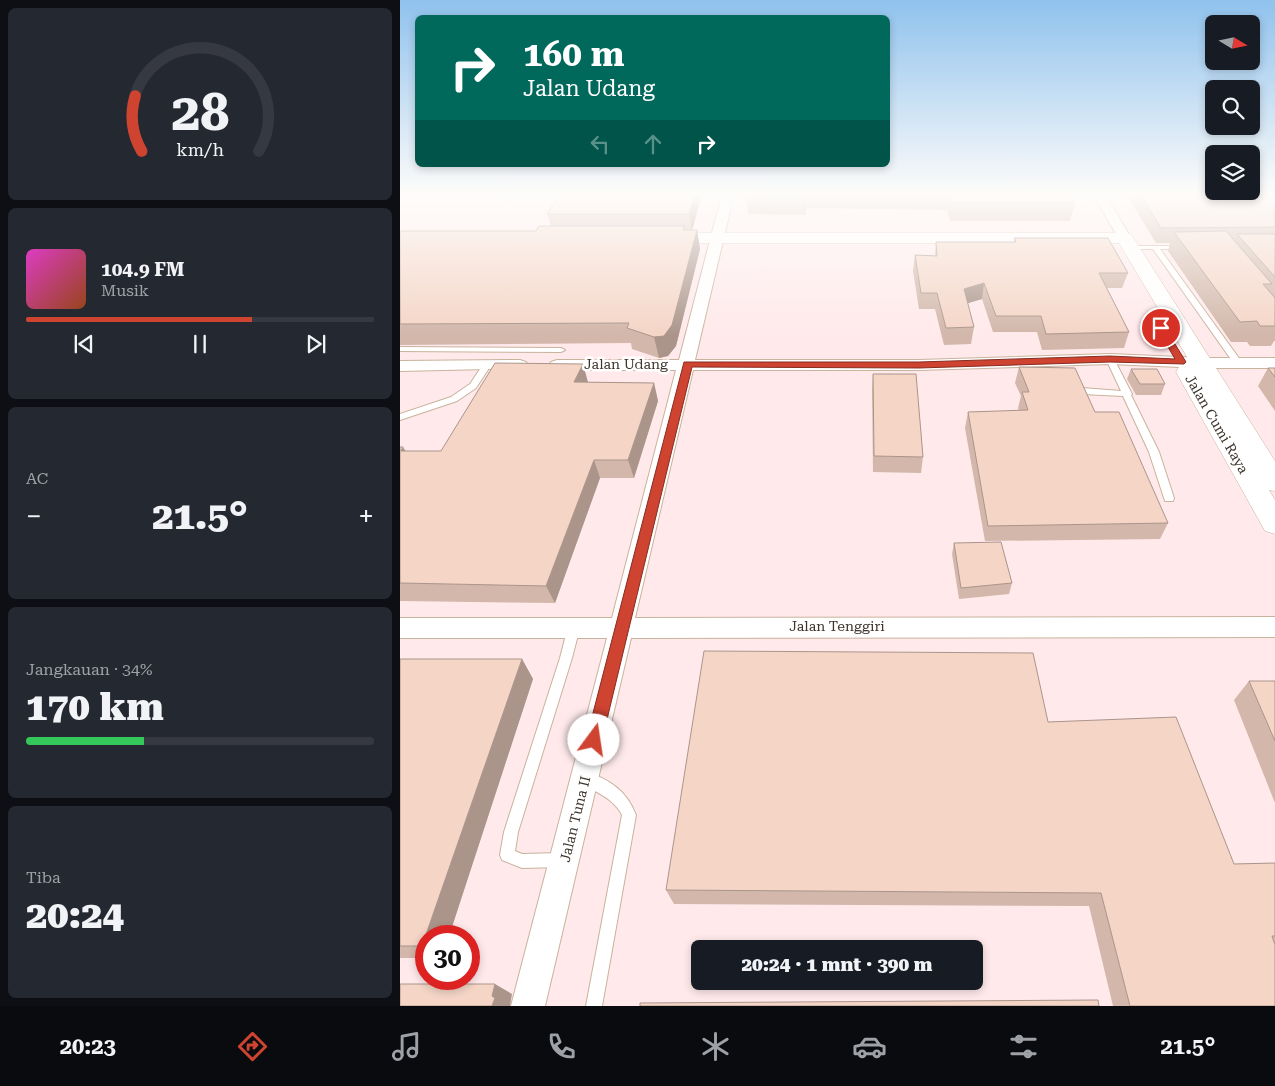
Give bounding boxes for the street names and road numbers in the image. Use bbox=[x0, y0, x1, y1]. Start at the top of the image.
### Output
street label: Jalan Udang bbox=[584, 356, 668, 372]
street label: Jalan Cumi Raya bbox=[1182, 372, 1252, 477]
street label: Jalan Tenggiri bbox=[789, 618, 885, 634]
street label: Jalan Tuna II bbox=[557, 774, 593, 864]

